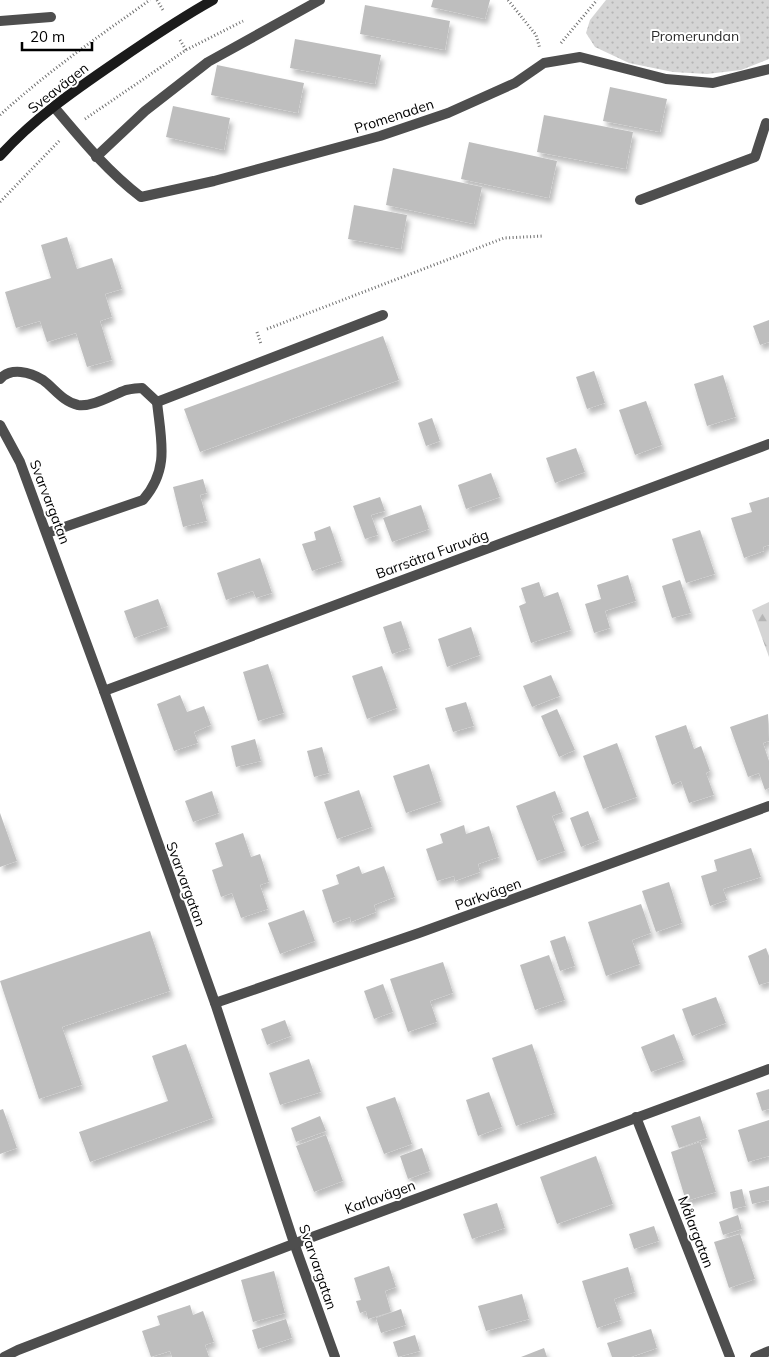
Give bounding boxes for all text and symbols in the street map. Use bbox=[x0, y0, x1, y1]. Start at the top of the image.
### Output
scale bar bbox=[22, 20, 92, 52]
text: 20 m bbox=[30, 27, 65, 46]
park label: Promerundan bbox=[651, 27, 739, 45]
street label: Sveavägen bbox=[24, 59, 92, 117]
street label: Promenaden bbox=[352, 95, 436, 137]
street label: Svarvargatan bbox=[26, 457, 74, 547]
street label: Barrsätra Furuväg bbox=[373, 525, 491, 583]
street label: Svarvargatan bbox=[162, 839, 210, 929]
street label: Parkvägen bbox=[452, 874, 524, 914]
street label: Karlavägen bbox=[342, 1176, 418, 1218]
street label: Målargatan bbox=[674, 1194, 718, 1270]
street label: Svarvargatan bbox=[295, 1222, 341, 1312]

